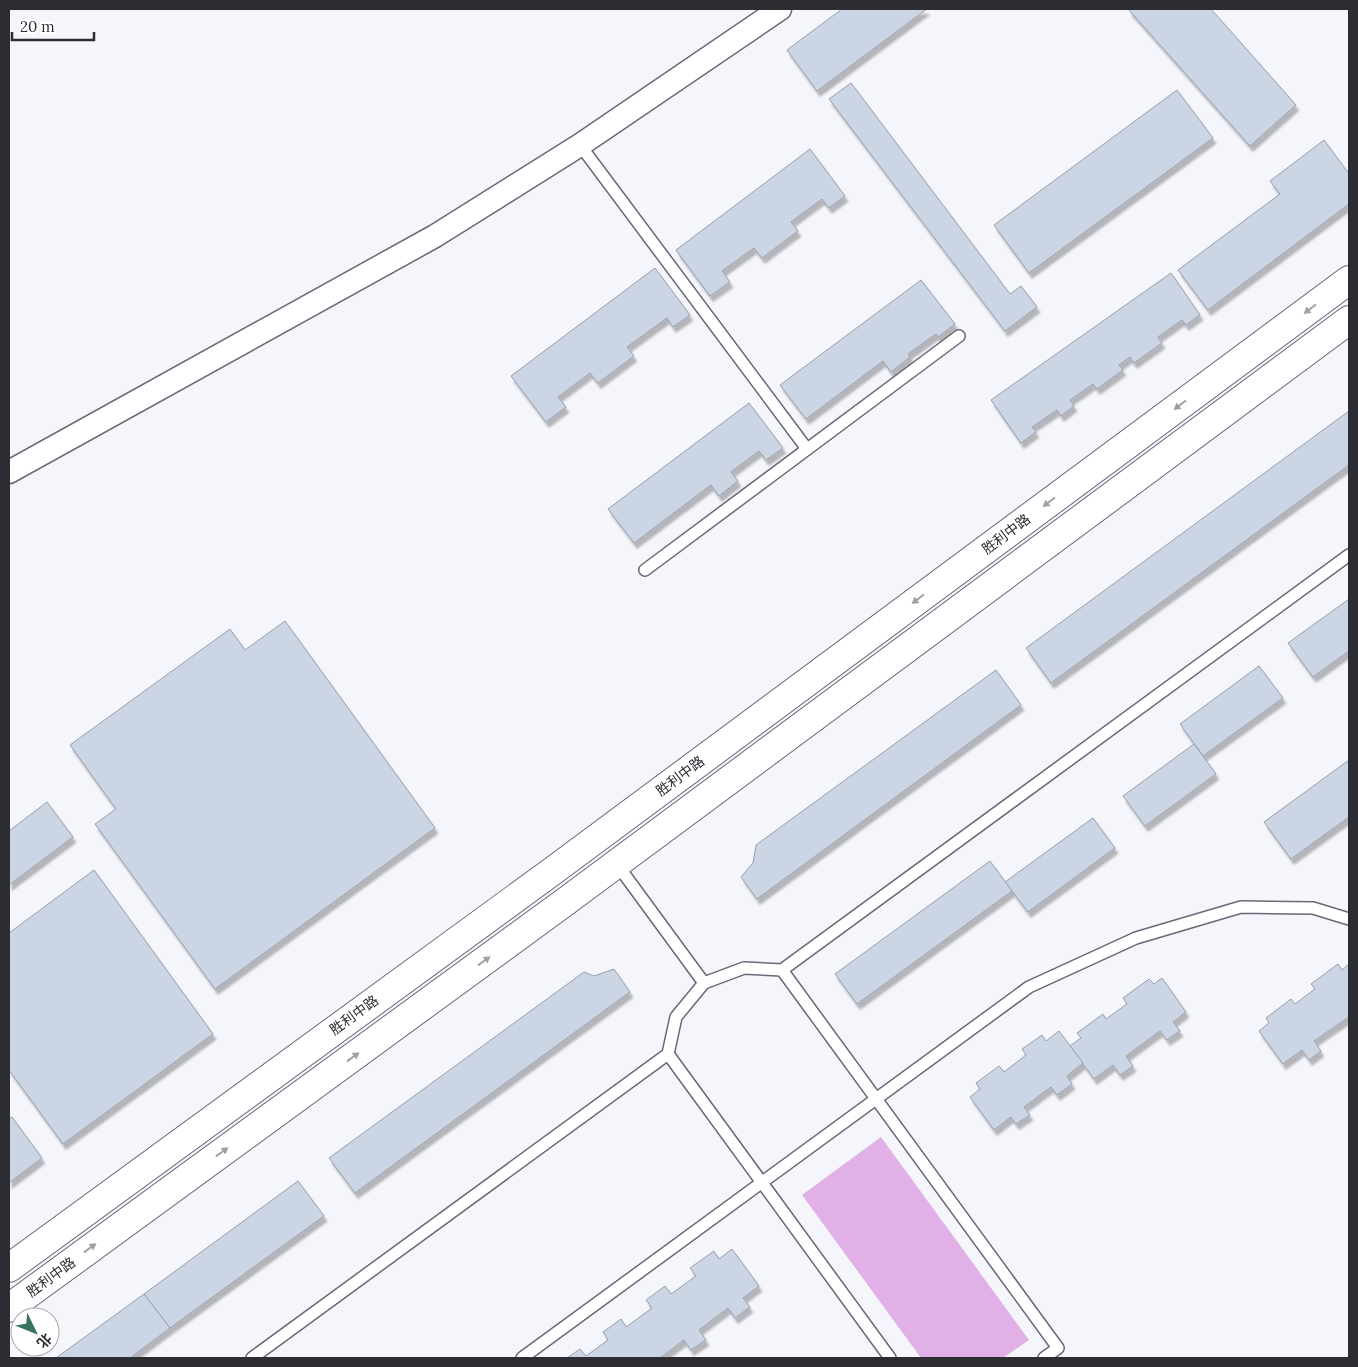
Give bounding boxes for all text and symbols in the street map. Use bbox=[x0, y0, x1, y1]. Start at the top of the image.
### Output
scale bar bbox=[12, 10, 95, 42]
text: 20 m bbox=[20, 17, 55, 36]
one-way arrow bbox=[1304, 303, 1317, 314]
one-way arrow bbox=[1174, 400, 1187, 411]
one-way arrow bbox=[1042, 497, 1056, 507]
street label: 胜利中路 bbox=[978, 510, 1034, 558]
one-way arrow bbox=[912, 594, 925, 604]
street label: 胜利中路 bbox=[652, 752, 708, 800]
one-way arrow bbox=[477, 955, 490, 966]
street label: 胜利中路 bbox=[326, 991, 382, 1039]
one-way arrow bbox=[346, 1051, 359, 1062]
one-way arrow bbox=[215, 1147, 228, 1158]
one-way arrow bbox=[84, 1244, 97, 1254]
street label: 胜利中路 bbox=[23, 1253, 79, 1301]
north arrow bbox=[10, 1307, 60, 1357]
text: 北 bbox=[33, 1330, 56, 1352]

